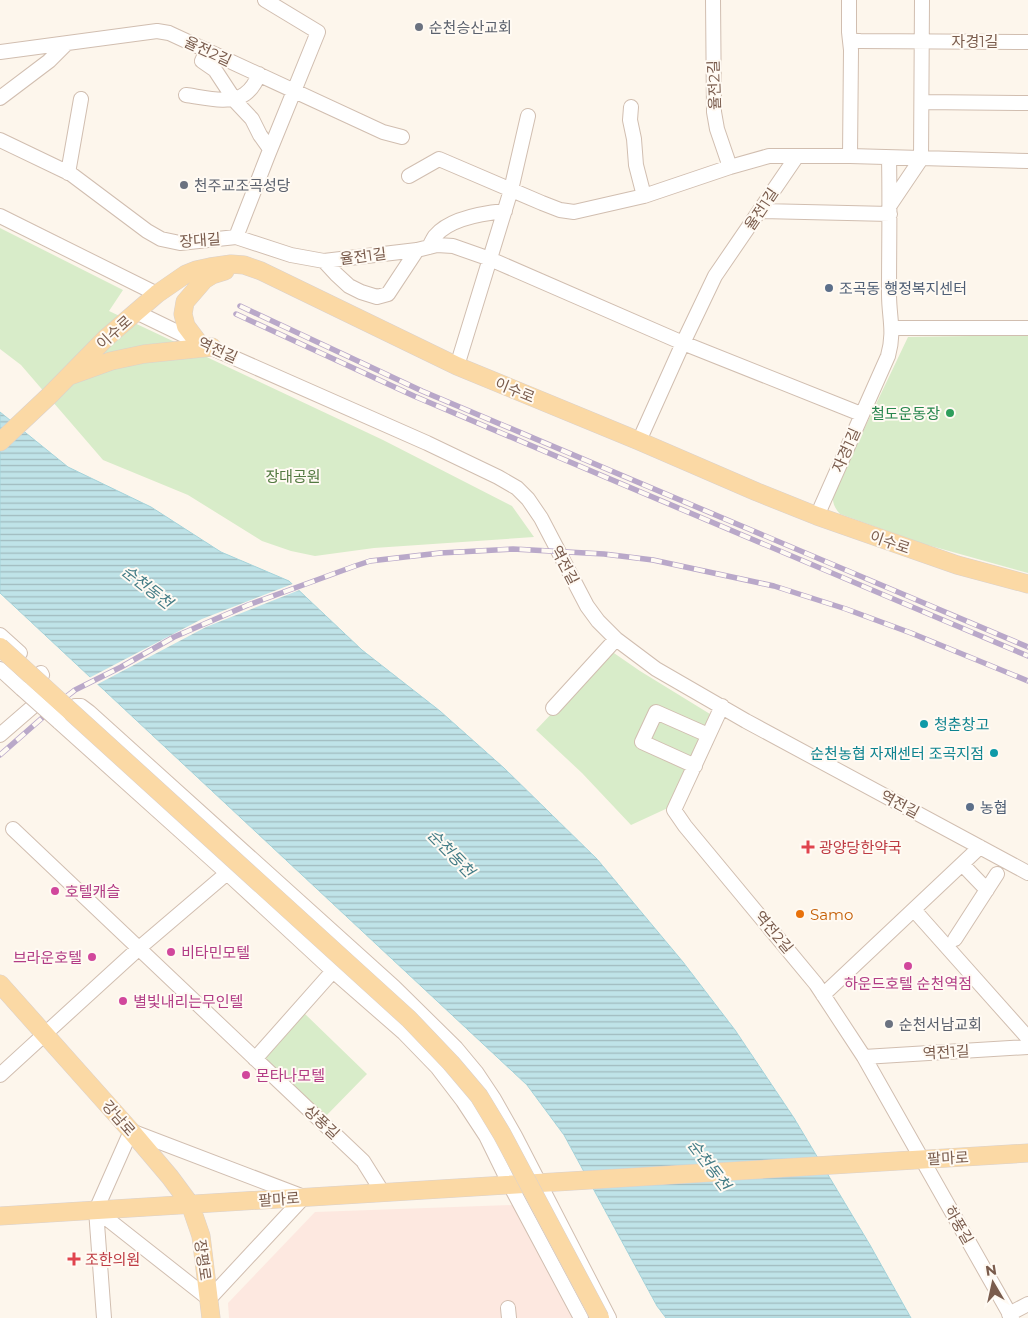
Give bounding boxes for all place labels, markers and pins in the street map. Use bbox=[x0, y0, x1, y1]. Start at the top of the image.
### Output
place label: 순천승산교회 bbox=[429, 18, 512, 37]
marker: 순천승산교회 bbox=[413, 21, 425, 33]
place label: 천주교조곡성당 bbox=[194, 176, 291, 195]
marker: 천주교조곡성당 bbox=[178, 179, 190, 191]
place label: 조곡동 행정복지센터 bbox=[839, 279, 967, 298]
marker: 조곡동 행정복지센터 bbox=[823, 282, 835, 294]
place label: 철도운동장 bbox=[871, 404, 940, 423]
marker: 철도운동장 bbox=[944, 407, 956, 419]
place label: 청춘창고 bbox=[934, 715, 989, 734]
marker: 청춘창고 bbox=[918, 718, 930, 730]
place label: 순천농협 자재센터 조곡지점 bbox=[811, 744, 984, 763]
marker: 순천농협 자재센터 조곡지점 bbox=[988, 747, 1000, 759]
place label: 농협 bbox=[980, 798, 1008, 817]
marker: 농협 bbox=[964, 801, 976, 813]
place label: 광양당한약국 bbox=[819, 838, 902, 857]
marker: 광양당한약국 bbox=[801, 840, 815, 854]
place label: 호텔캐슬 bbox=[65, 882, 120, 901]
marker: 호텔캐슬 bbox=[49, 885, 61, 897]
place label: Samo bbox=[810, 905, 853, 924]
marker: Samo bbox=[794, 908, 806, 920]
place label: 비타민모텔 bbox=[181, 943, 250, 962]
marker: 비타민모텔 bbox=[165, 946, 177, 958]
place label: 브라운호텔 bbox=[13, 948, 82, 967]
marker: 브라운호텔 bbox=[86, 951, 98, 963]
marker: 하운드호텔 순천역점 bbox=[902, 960, 914, 972]
place label: 하운드호텔 순천역점 bbox=[844, 974, 972, 993]
place label: 별빛내리는무인텔 bbox=[133, 992, 243, 1011]
marker: 별빛내리는무인텔 bbox=[117, 995, 129, 1007]
place label: 순천서남교회 bbox=[899, 1015, 982, 1034]
marker: 순천서남교회 bbox=[883, 1018, 895, 1030]
place label: 몬타나모텔 bbox=[256, 1066, 325, 1085]
marker: 몬타나모텔 bbox=[240, 1069, 252, 1081]
place label: 조한의원 bbox=[85, 1250, 140, 1269]
marker: 조한의원 bbox=[67, 1252, 81, 1266]

